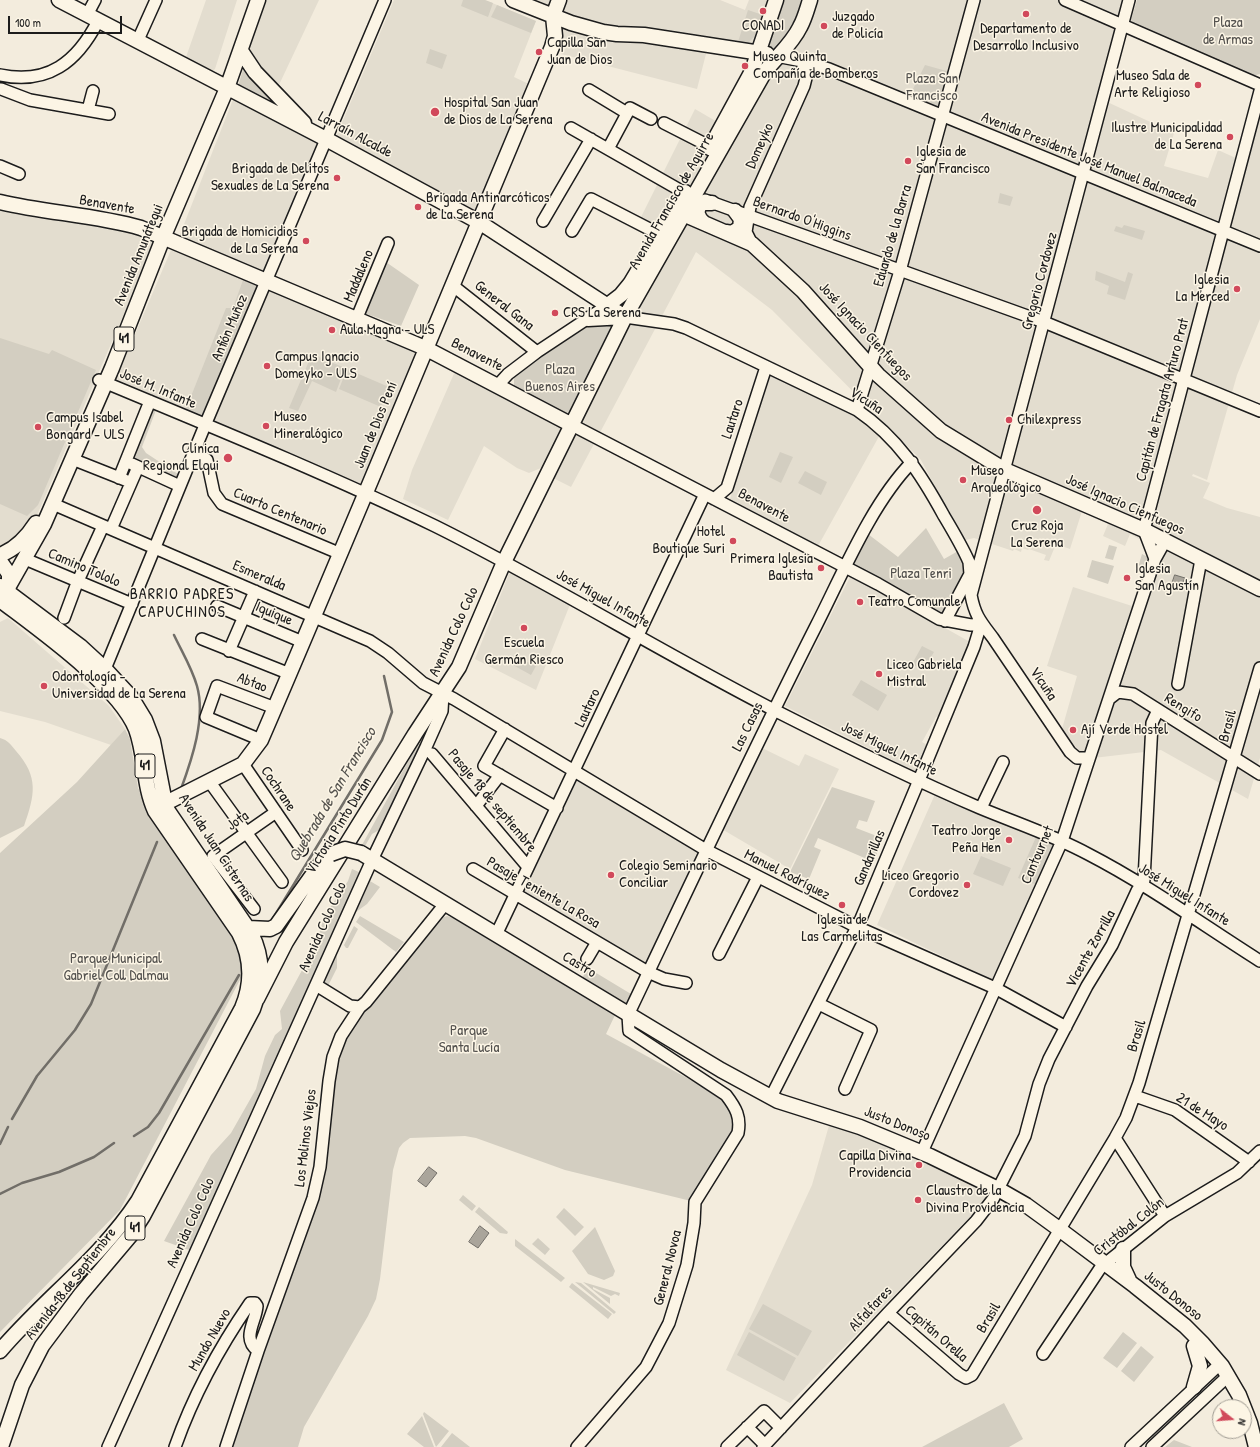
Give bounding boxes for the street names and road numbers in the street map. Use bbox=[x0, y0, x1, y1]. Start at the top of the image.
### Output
street label: Larraín Alcalde bbox=[315, 108, 395, 162]
street label: Avenida Presidente José Manuel Balmaceda bbox=[979, 108, 1199, 212]
street label: Domeyko bbox=[742, 120, 778, 172]
street label: Avenida Francisco de Aguirre bbox=[625, 129, 719, 273]
street label: Eduardo de la Barra bbox=[870, 183, 916, 289]
street label: Benavente bbox=[78, 191, 136, 219]
street label: Bernardo O'Higgins bbox=[750, 193, 854, 245]
street label: Avenida Amunátegui bbox=[110, 202, 168, 308]
street label: Gregorio Cordovez bbox=[1018, 230, 1062, 332]
street label: Maddaleno bbox=[340, 247, 378, 305]
street label: General Gana bbox=[471, 277, 537, 335]
street label: José Ignacio Cienfuegos bbox=[815, 279, 915, 385]
street label: Anfión Muñoz bbox=[208, 292, 252, 364]
street label: Capitán de Fragata Arturo Prat bbox=[1133, 316, 1193, 484]
road number: 41 bbox=[114, 327, 134, 351]
street label: Benavente bbox=[448, 334, 506, 376]
street label: José M. Infante bbox=[117, 365, 199, 413]
street label: Juan de Dios Pení bbox=[350, 379, 402, 471]
street label: Vicuña bbox=[846, 384, 886, 418]
street label: Lautaro bbox=[718, 397, 748, 441]
street label: José Ignacio Cienfuegos bbox=[1063, 471, 1187, 539]
street label: Cuarto Centenario bbox=[230, 484, 330, 540]
street label: Benavente bbox=[735, 485, 793, 527]
street label: Camino Tololo bbox=[45, 545, 123, 591]
street label: Esmeralda bbox=[230, 557, 288, 595]
street label: José Miguel Infante bbox=[553, 566, 653, 632]
street label: Avenida Colo Colo bbox=[425, 584, 483, 680]
street label: Iquique bbox=[253, 598, 295, 630]
street label: Vicuña bbox=[1025, 664, 1061, 704]
street label: Abtao bbox=[234, 669, 270, 697]
street label: Lautaro bbox=[571, 686, 605, 730]
street label: Rengifo bbox=[1161, 689, 1205, 727]
street label: Las Casas bbox=[728, 700, 768, 754]
street label: Brasil bbox=[1215, 708, 1241, 744]
street label: José Miguel Infante bbox=[838, 718, 940, 780]
street label: Pasaje 18 de septiembre bbox=[444, 746, 540, 856]
road number: 41 bbox=[135, 754, 155, 778]
street label: Cochrane bbox=[256, 763, 300, 815]
street label: Victoria Pinto Durán bbox=[302, 774, 376, 878]
street label: Avenida Juan Cisternas bbox=[174, 791, 258, 905]
street label: Jota bbox=[224, 807, 252, 835]
street label: Cantournet bbox=[1018, 823, 1058, 887]
street label: Gandarillas bbox=[850, 827, 890, 889]
street label: Manuel Rodríguez bbox=[741, 846, 833, 904]
street label: Pasaje Teniente La Rosa bbox=[483, 853, 603, 933]
street label: José Miguel Infante bbox=[1135, 860, 1233, 930]
street label: Avenida Colo Colo bbox=[295, 879, 351, 975]
street label: Vicente Zorrilla bbox=[1062, 907, 1120, 991]
street label: Castro bbox=[559, 948, 599, 982]
street label: Brasil bbox=[1124, 1018, 1150, 1054]
street label: Los Molinos Viejos bbox=[291, 1088, 321, 1188]
street label: 21 de Mayo bbox=[1172, 1089, 1232, 1135]
street label: Justo Donoso bbox=[861, 1103, 933, 1145]
street label: Avenida Colo Colo bbox=[163, 1175, 219, 1271]
street label: Cristóbal Colón bbox=[1090, 1194, 1168, 1260]
road number: 41 bbox=[125, 1216, 145, 1240]
street label: Avenida 18 de Septiembre bbox=[22, 1224, 120, 1344]
street label: General Novoa bbox=[650, 1228, 686, 1308]
street label: Justo Donoso bbox=[1140, 1267, 1206, 1325]
street label: Alfalfares bbox=[846, 1283, 896, 1335]
street label: Brasil bbox=[973, 1299, 1005, 1337]
street label: Capitán Orella bbox=[901, 1302, 971, 1366]
street label: Mundo Nuevo bbox=[185, 1306, 235, 1374]

